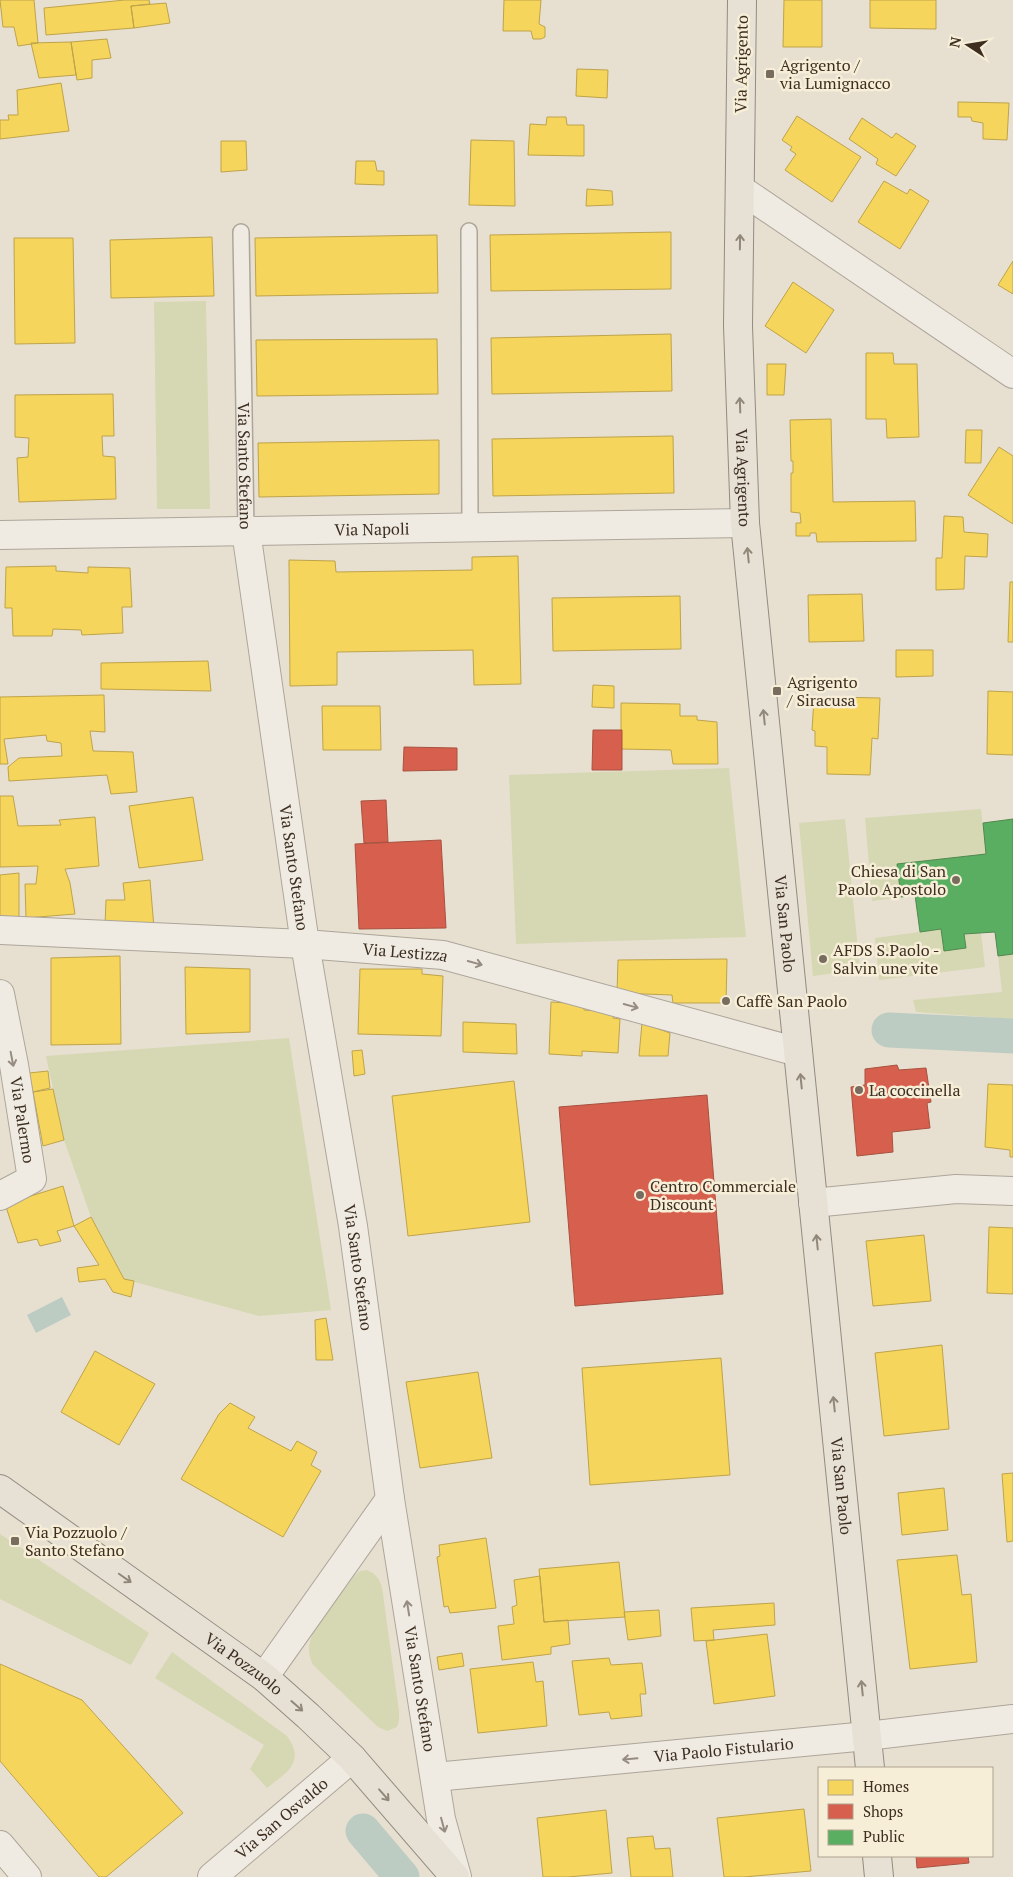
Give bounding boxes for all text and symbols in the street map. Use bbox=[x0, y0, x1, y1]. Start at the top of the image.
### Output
street label: Via Agrigento bbox=[729, 15, 753, 113]
north arrow bbox=[943, 20, 993, 70]
text: N bbox=[944, 35, 965, 49]
place label: Agrigento / via Lumignacco bbox=[779, 54, 891, 94]
marker: Agrigento / via Lumignacco bbox=[764, 68, 776, 80]
one-way arrow bbox=[735, 234, 745, 250]
one-way arrow bbox=[735, 397, 745, 413]
street label: Via Santo Stefano bbox=[233, 402, 257, 530]
street label: Via Agrigento bbox=[731, 429, 756, 527]
street label: Via Napoli bbox=[334, 517, 410, 541]
one-way arrow bbox=[743, 548, 753, 564]
place label: Agrigento / Siracusa bbox=[786, 671, 858, 711]
marker: Agrigento / Siracusa bbox=[771, 685, 783, 697]
one-way arrow bbox=[759, 709, 769, 725]
street label: Via Santo Stefano bbox=[274, 803, 314, 932]
place label: Chiesa di San Paolo Apostolo bbox=[838, 860, 946, 900]
street label: Via San Paolo bbox=[769, 874, 801, 974]
marker: Chiesa di San Paolo Apostolo bbox=[950, 874, 962, 886]
street label: Via Lestizza bbox=[362, 938, 451, 967]
place label: AFDS S.Paolo - Salvin une vite bbox=[833, 939, 940, 979]
marker: AFDS S.Paolo - Salvin une vite bbox=[817, 953, 829, 965]
one-way arrow bbox=[466, 959, 482, 969]
place label: Caffè San Paolo bbox=[736, 990, 847, 1012]
marker: Caffè San Paolo bbox=[720, 995, 732, 1007]
one-way arrow bbox=[623, 1002, 639, 1012]
one-way arrow bbox=[8, 1050, 18, 1066]
one-way arrow bbox=[796, 1073, 806, 1089]
street label: Via Palermo bbox=[5, 1075, 40, 1165]
place label: La coccinella bbox=[869, 1079, 960, 1101]
marker: La coccinella bbox=[853, 1084, 865, 1096]
place label: Centro Commerciale Discount bbox=[650, 1175, 796, 1215]
marker: Centro Commerciale Discount bbox=[634, 1189, 646, 1201]
street label: Via Santo Stefano bbox=[338, 1203, 378, 1332]
one-way arrow bbox=[812, 1235, 822, 1251]
one-way arrow bbox=[829, 1396, 838, 1412]
street label: Via San Paolo bbox=[826, 1436, 858, 1536]
place label: Via Pozzuolo / Santo Stefano bbox=[25, 1521, 127, 1561]
marker: Via Pozzuolo / Santo Stefano bbox=[9, 1535, 21, 1547]
one-way arrow bbox=[118, 1573, 132, 1583]
one-way arrow bbox=[402, 1600, 412, 1616]
street label: Via Santo Stefano bbox=[399, 1624, 441, 1754]
street label: Via Pozzuolo bbox=[200, 1627, 288, 1700]
one-way arrow bbox=[857, 1680, 867, 1696]
one-way arrow bbox=[291, 1701, 304, 1712]
street label: Via Paolo Fistulario bbox=[653, 1732, 795, 1767]
one-way arrow bbox=[622, 1754, 638, 1764]
legend bbox=[818, 1767, 993, 1857]
street label: Via San Osvaldo bbox=[230, 1772, 333, 1864]
text: Homes bbox=[863, 1776, 909, 1796]
one-way arrow bbox=[378, 1788, 389, 1801]
text: Shops bbox=[863, 1801, 903, 1821]
one-way arrow bbox=[439, 1817, 448, 1833]
text: Public bbox=[863, 1826, 905, 1846]

